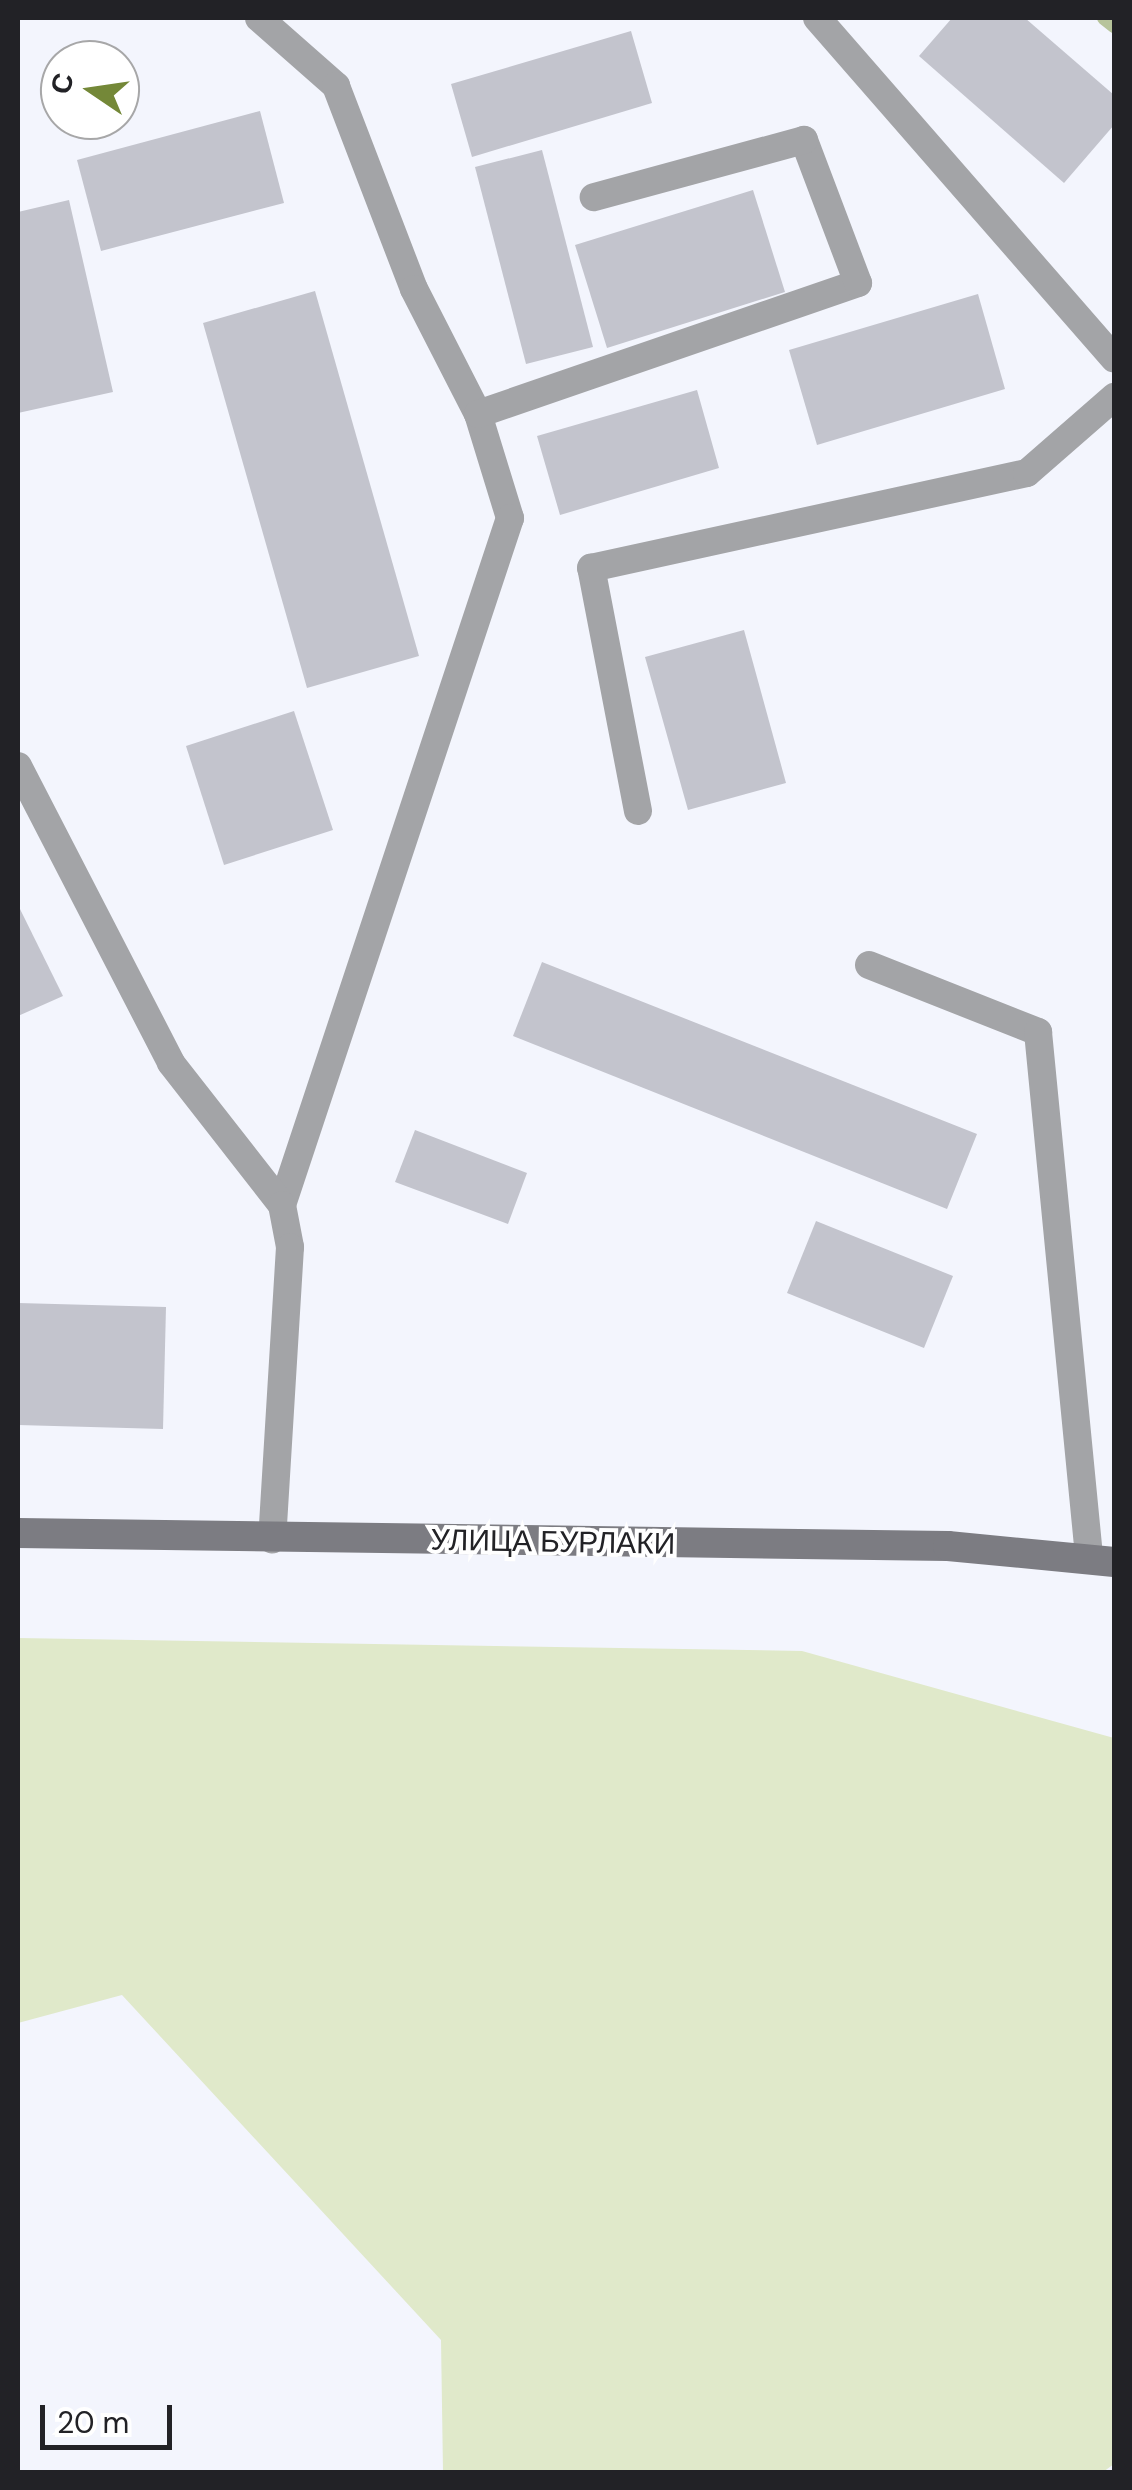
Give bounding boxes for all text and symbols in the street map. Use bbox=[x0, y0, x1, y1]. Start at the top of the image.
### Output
north arrow bbox=[40, 40, 140, 140]
text: С bbox=[42, 70, 83, 98]
street label: УЛИЦА БУРЛАКИ bbox=[430, 1522, 676, 1562]
scale bar bbox=[45, 2385, 178, 2447]
text: 20 m bbox=[57, 2403, 129, 2442]

